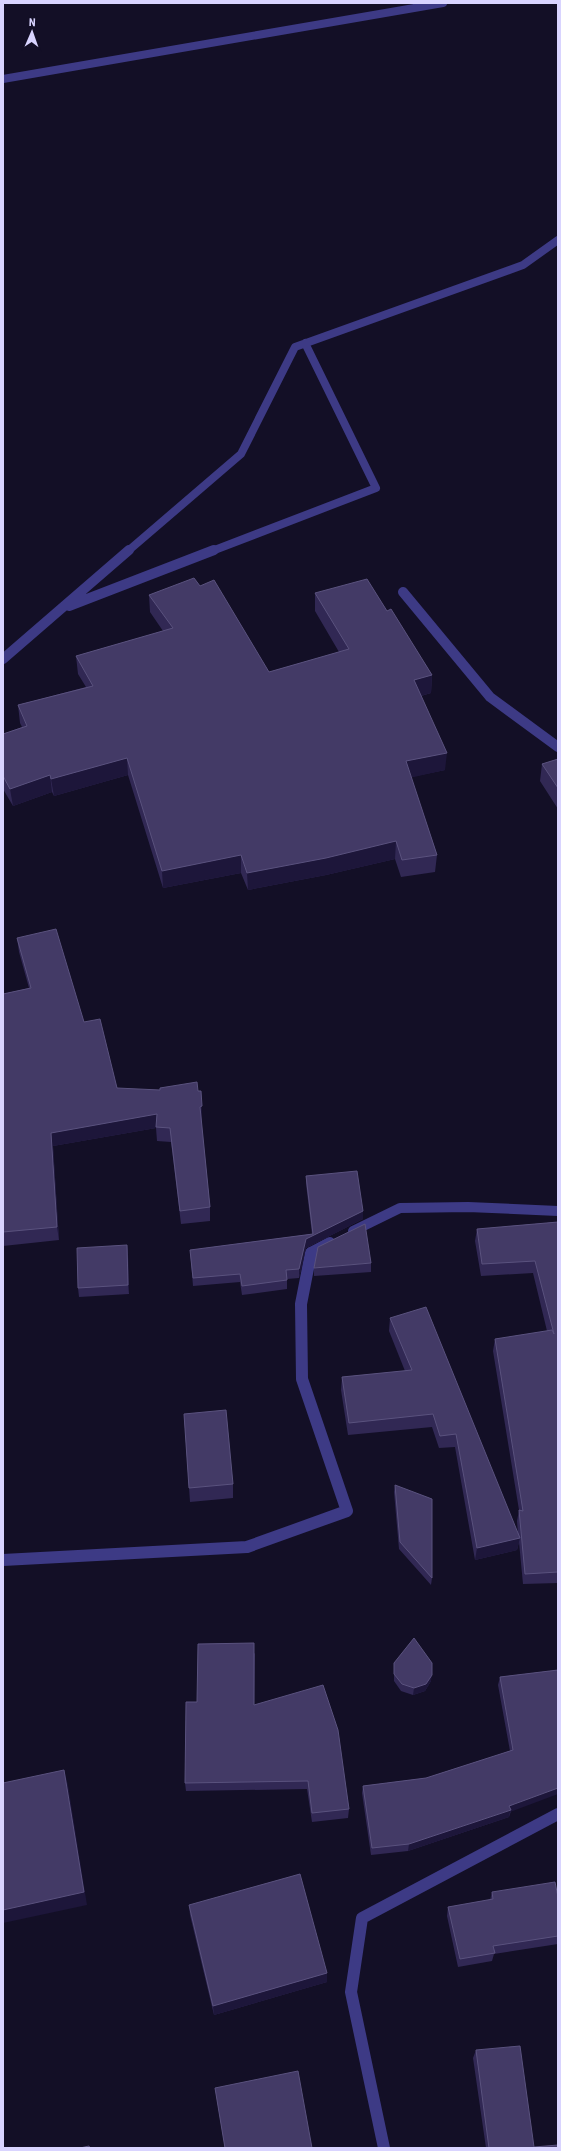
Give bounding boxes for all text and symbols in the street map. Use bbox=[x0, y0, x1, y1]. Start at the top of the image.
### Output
north arrow bbox=[12, 12, 52, 52]
text: N bbox=[29, 16, 36, 29]

